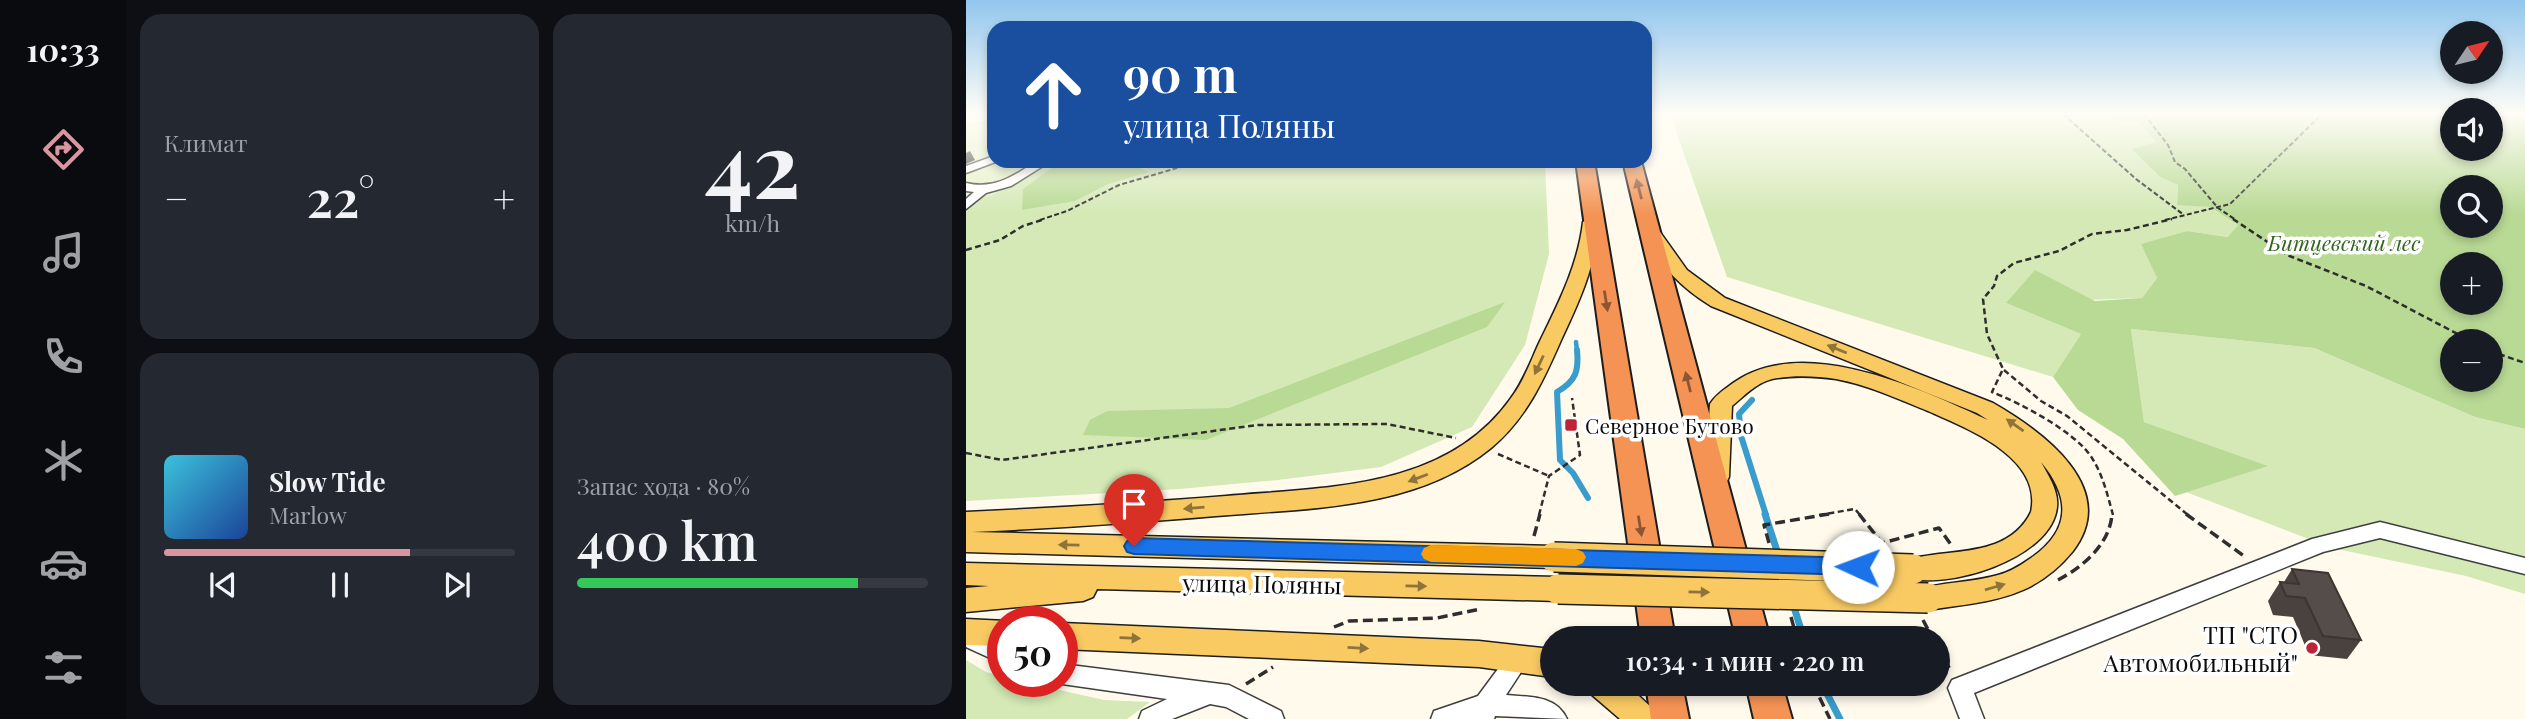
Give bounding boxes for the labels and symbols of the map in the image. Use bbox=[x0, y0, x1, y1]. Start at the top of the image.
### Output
north arrow bbox=[2440, 21, 2502, 84]
one-way arrow bbox=[1633, 178, 1644, 200]
park label: Битцевский лес bbox=[2267, 228, 2420, 256]
one-way arrow bbox=[1601, 290, 1612, 312]
one-way arrow bbox=[1826, 344, 1847, 355]
one-way arrow bbox=[1533, 355, 1545, 375]
one-way arrow bbox=[1682, 371, 1693, 393]
place label: Северное Бутово bbox=[1585, 411, 1754, 439]
marker: Северное Бутово bbox=[1563, 417, 1579, 433]
one-way arrow bbox=[2006, 418, 2024, 432]
one-way arrow bbox=[1408, 472, 1429, 483]
pin bbox=[1104, 474, 1164, 546]
one-way arrow bbox=[1182, 503, 1204, 514]
one-way arrow bbox=[1635, 515, 1646, 537]
position arrow bbox=[1821, 530, 1895, 604]
one-way arrow bbox=[1058, 539, 1080, 550]
street label: улица Поляны bbox=[1181, 566, 1342, 600]
one-way arrow bbox=[1405, 580, 1427, 592]
one-way arrow bbox=[1985, 581, 2007, 592]
one-way arrow bbox=[1689, 586, 1711, 598]
speed limit sign: 50 bbox=[987, 606, 1078, 697]
place label: ТП "СТО Автомобильный" bbox=[2103, 618, 2298, 678]
one-way arrow bbox=[1120, 632, 1142, 644]
marker: ТП "СТО Автомобильный" bbox=[2304, 640, 2320, 656]
one-way arrow bbox=[1347, 643, 1369, 654]

